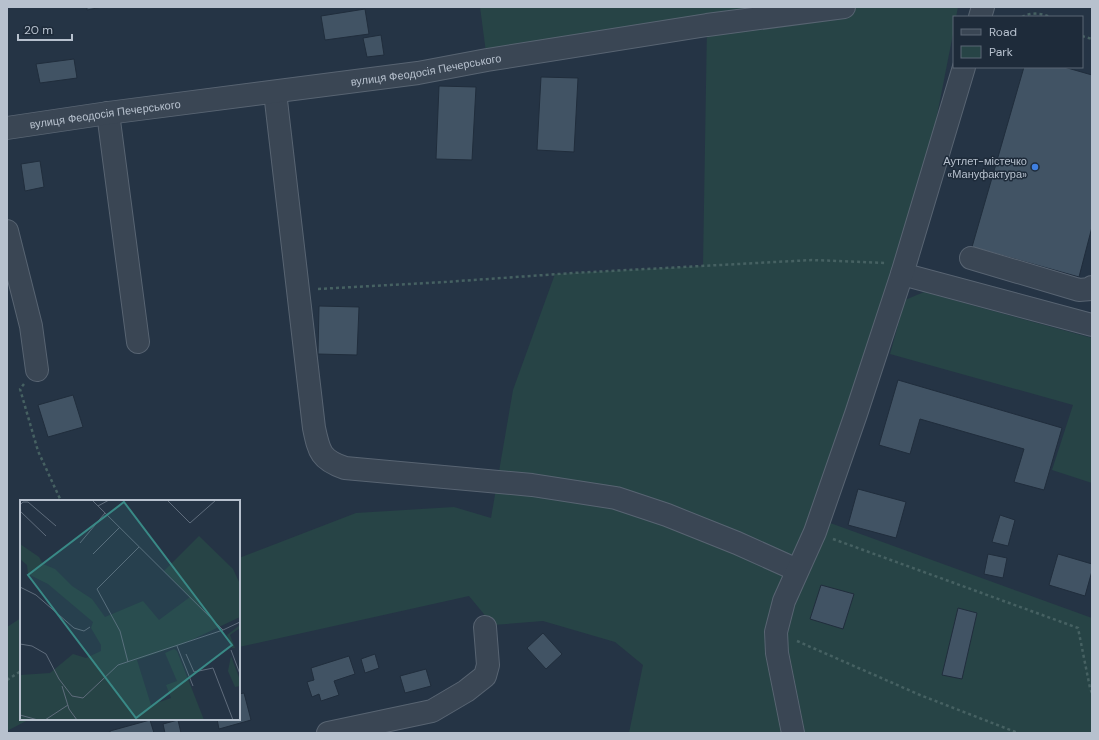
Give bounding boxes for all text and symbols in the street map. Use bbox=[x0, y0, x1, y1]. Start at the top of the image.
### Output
scale bar bbox=[18, 16, 72, 42]
legend bbox=[953, 16, 1083, 68]
text: 20 m bbox=[24, 22, 53, 38]
text: Road bbox=[989, 24, 1017, 40]
text: Park bbox=[989, 44, 1013, 60]
street label: вулиця Феодосія Печерського bbox=[350, 51, 502, 89]
street label: вулиця Феодосія Печерського bbox=[29, 97, 181, 132]
place label: Аутлет-містечко «Мануфактура» bbox=[943, 154, 1027, 181]
marker: Аутлет-містечко «Мануфактура» bbox=[1030, 162, 1040, 172]
inset map bbox=[20, 500, 240, 720]

